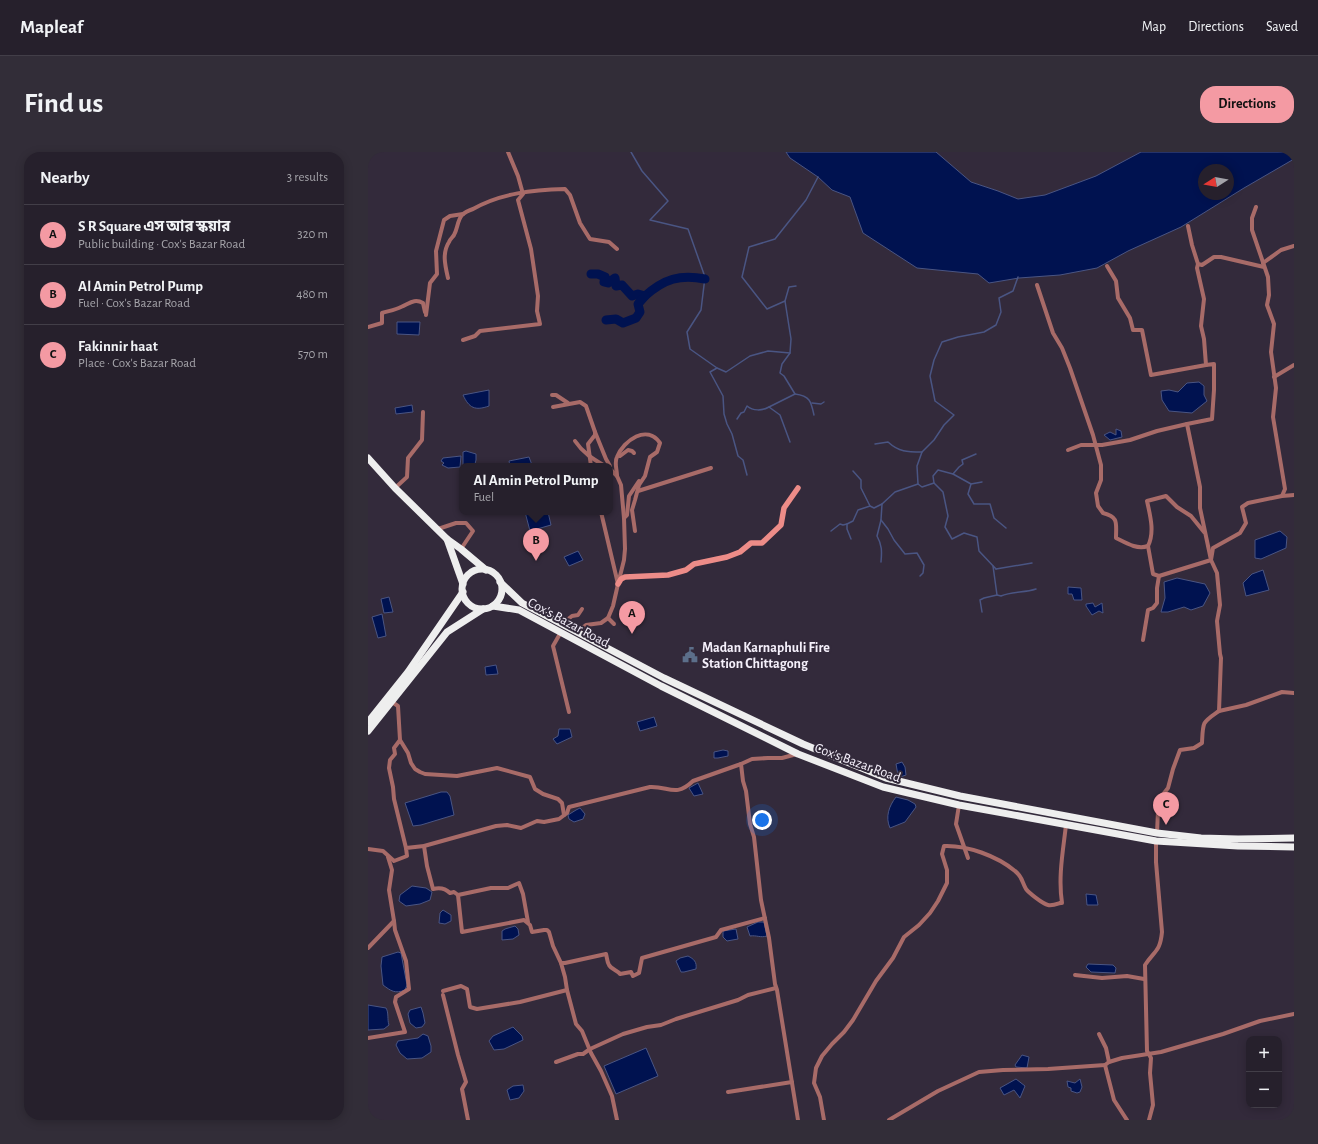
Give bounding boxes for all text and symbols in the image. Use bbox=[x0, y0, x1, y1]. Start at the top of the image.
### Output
text: Mapleaf bbox=[20, 18, 83, 37]
text: Map bbox=[1142, 20, 1166, 34]
text: Directions bbox=[1188, 20, 1244, 34]
text: Saved bbox=[1266, 20, 1298, 34]
button: Directions bbox=[1200, 86, 1294, 123]
text: Find us bbox=[24, 90, 103, 118]
north arrow bbox=[1198, 164, 1234, 200]
text: Nearby bbox=[40, 169, 90, 186]
text: 3 results bbox=[287, 171, 328, 184]
text: S R Square এস আর স্কয়ার bbox=[78, 219, 230, 234]
text: A bbox=[49, 228, 57, 241]
text: 320 m bbox=[297, 228, 328, 241]
text: Public building · Cox's Bazar Road bbox=[78, 238, 245, 251]
text: Al Amin Petrol Pump bbox=[78, 279, 203, 294]
text: B bbox=[49, 288, 57, 301]
text: 480 m bbox=[296, 288, 328, 301]
text: Fuel · Cox's Bazar Road bbox=[78, 297, 190, 310]
text: Fakinnir haat bbox=[78, 339, 158, 354]
text: C bbox=[50, 348, 56, 361]
text: 570 m bbox=[298, 348, 328, 361]
text: Place · Cox's Bazar Road bbox=[78, 357, 196, 370]
popup bbox=[459, 463, 613, 515]
text: Al Amin Petrol Pump bbox=[473, 473, 599, 488]
text: Fuel bbox=[473, 491, 494, 504]
pin: B bbox=[523, 528, 549, 561]
street label: Cox's Bazar Road bbox=[525, 595, 612, 650]
pin: A bbox=[619, 601, 645, 634]
place label: Madan Karnaphuli Fire Station Chittagong bbox=[702, 641, 830, 671]
public building icon: Madan Karnaphuli Fire Station Chittagong bbox=[681, 646, 699, 664]
street label: Cox's Bazar Road bbox=[813, 741, 902, 785]
pin: C bbox=[1153, 792, 1179, 825]
your location bbox=[752, 810, 772, 830]
map controls bbox=[1246, 1036, 1282, 1108]
button: + bbox=[1246, 1036, 1282, 1072]
button: − bbox=[1246, 1072, 1282, 1108]

